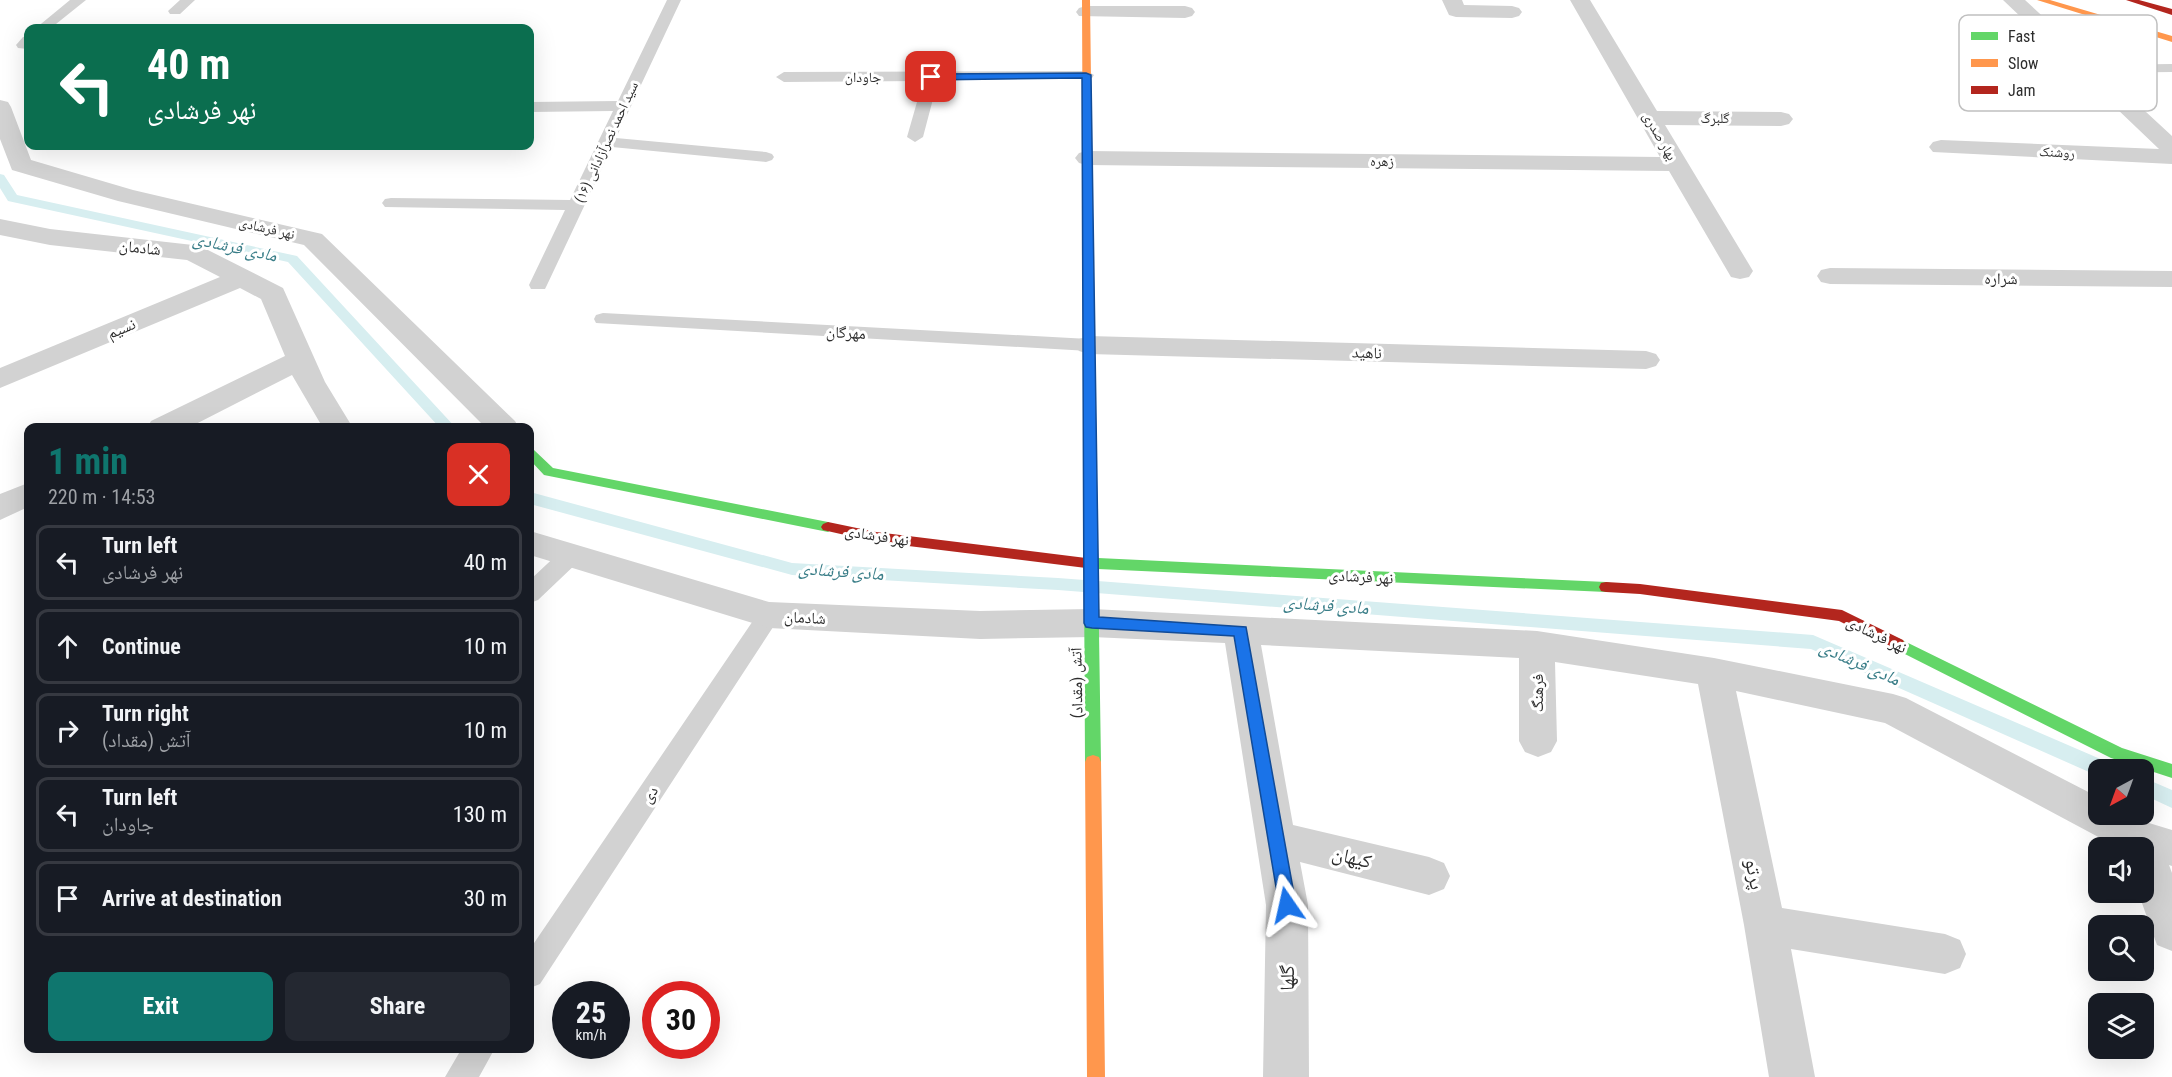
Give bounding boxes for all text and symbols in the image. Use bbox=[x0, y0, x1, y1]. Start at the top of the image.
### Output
legend bbox=[1959, 15, 2157, 111]
text: Fast bbox=[2008, 27, 2035, 46]
text: 40 m bbox=[147, 40, 230, 89]
icon: left bbox=[48, 48, 126, 126]
pin bbox=[905, 51, 956, 102]
text: Slow bbox=[2008, 54, 2038, 73]
icon: arrive bbox=[914, 60, 947, 93]
street label: جاودان bbox=[845, 69, 881, 86]
street label: سید احمد نصرآزادانی (۱۶) bbox=[571, 79, 642, 205]
text: Jam bbox=[2008, 81, 2035, 100]
text: نهر فرشادی bbox=[147, 94, 257, 126]
street label: بهار صدری bbox=[1639, 109, 1680, 164]
street label: گلبرگ bbox=[1700, 110, 1730, 127]
street label: روشنک bbox=[2038, 143, 2075, 162]
street label: زهره bbox=[1370, 153, 1394, 170]
street label: نهر فرشادی bbox=[237, 214, 297, 243]
water label: مادی فرشادی bbox=[191, 227, 280, 267]
street label: شادمان bbox=[118, 236, 162, 260]
street label: شراره bbox=[1984, 269, 2018, 288]
street label: نسیم bbox=[104, 314, 139, 344]
street label: مهرگان bbox=[825, 322, 866, 344]
street label: ناهید bbox=[1352, 342, 1382, 363]
text: 1 min bbox=[48, 441, 128, 483]
button: close bbox=[447, 443, 510, 506]
text: 220 m · 14:53 bbox=[48, 485, 155, 509]
street label: نهر فرشادی bbox=[843, 521, 910, 551]
text: Turn left bbox=[102, 533, 177, 558]
icon: left bbox=[51, 546, 84, 579]
text: 40 m bbox=[464, 550, 507, 575]
water label: مادی فرشادی bbox=[798, 557, 885, 585]
text: نهر فرشادی bbox=[102, 560, 183, 584]
street label: نهر فرشادی bbox=[1328, 565, 1394, 589]
water label: مادی فرشادی bbox=[1283, 591, 1370, 619]
street label: شادمان bbox=[783, 607, 826, 629]
street label: نهر فرشادی bbox=[1843, 612, 1910, 658]
icon: ahead bbox=[51, 630, 84, 663]
text: Continue bbox=[102, 634, 181, 659]
text: 10 m bbox=[464, 634, 507, 659]
water label: مادی فرشادی bbox=[1817, 636, 1904, 691]
street label: آتش (مقداد) bbox=[1066, 646, 1088, 719]
street label: فرهنگ bbox=[1528, 674, 1547, 712]
text: Turn right bbox=[102, 701, 189, 726]
icon: right bbox=[51, 714, 84, 747]
text: 10 m bbox=[464, 718, 507, 743]
text: آتش (مقداد) bbox=[102, 728, 191, 752]
north arrow bbox=[2088, 759, 2154, 825]
map controls bbox=[2088, 759, 2154, 1059]
street label: دی bbox=[637, 782, 663, 807]
text: Turn left bbox=[102, 785, 177, 810]
icon: left bbox=[51, 798, 84, 831]
text: 130 m bbox=[453, 802, 507, 827]
text: جاودان bbox=[102, 812, 154, 836]
button: sound bbox=[2088, 837, 2154, 903]
street label: کیهان bbox=[1330, 841, 1374, 873]
street label: پرتو bbox=[1740, 856, 1770, 892]
position arrow bbox=[1255, 873, 1319, 937]
icon: arrive bbox=[51, 882, 84, 915]
text: Arrive at destination bbox=[102, 886, 282, 911]
text: 30 m bbox=[464, 886, 507, 911]
button: search bbox=[2088, 915, 2154, 981]
street label: گلها bbox=[1275, 965, 1299, 991]
button: Exit bbox=[48, 972, 273, 1041]
button: Share bbox=[285, 972, 510, 1041]
speed limit sign: 30 bbox=[642, 981, 720, 1059]
button: layers bbox=[2088, 993, 2154, 1059]
text: 25 bbox=[576, 995, 606, 1030]
text: km/h bbox=[576, 1026, 606, 1044]

